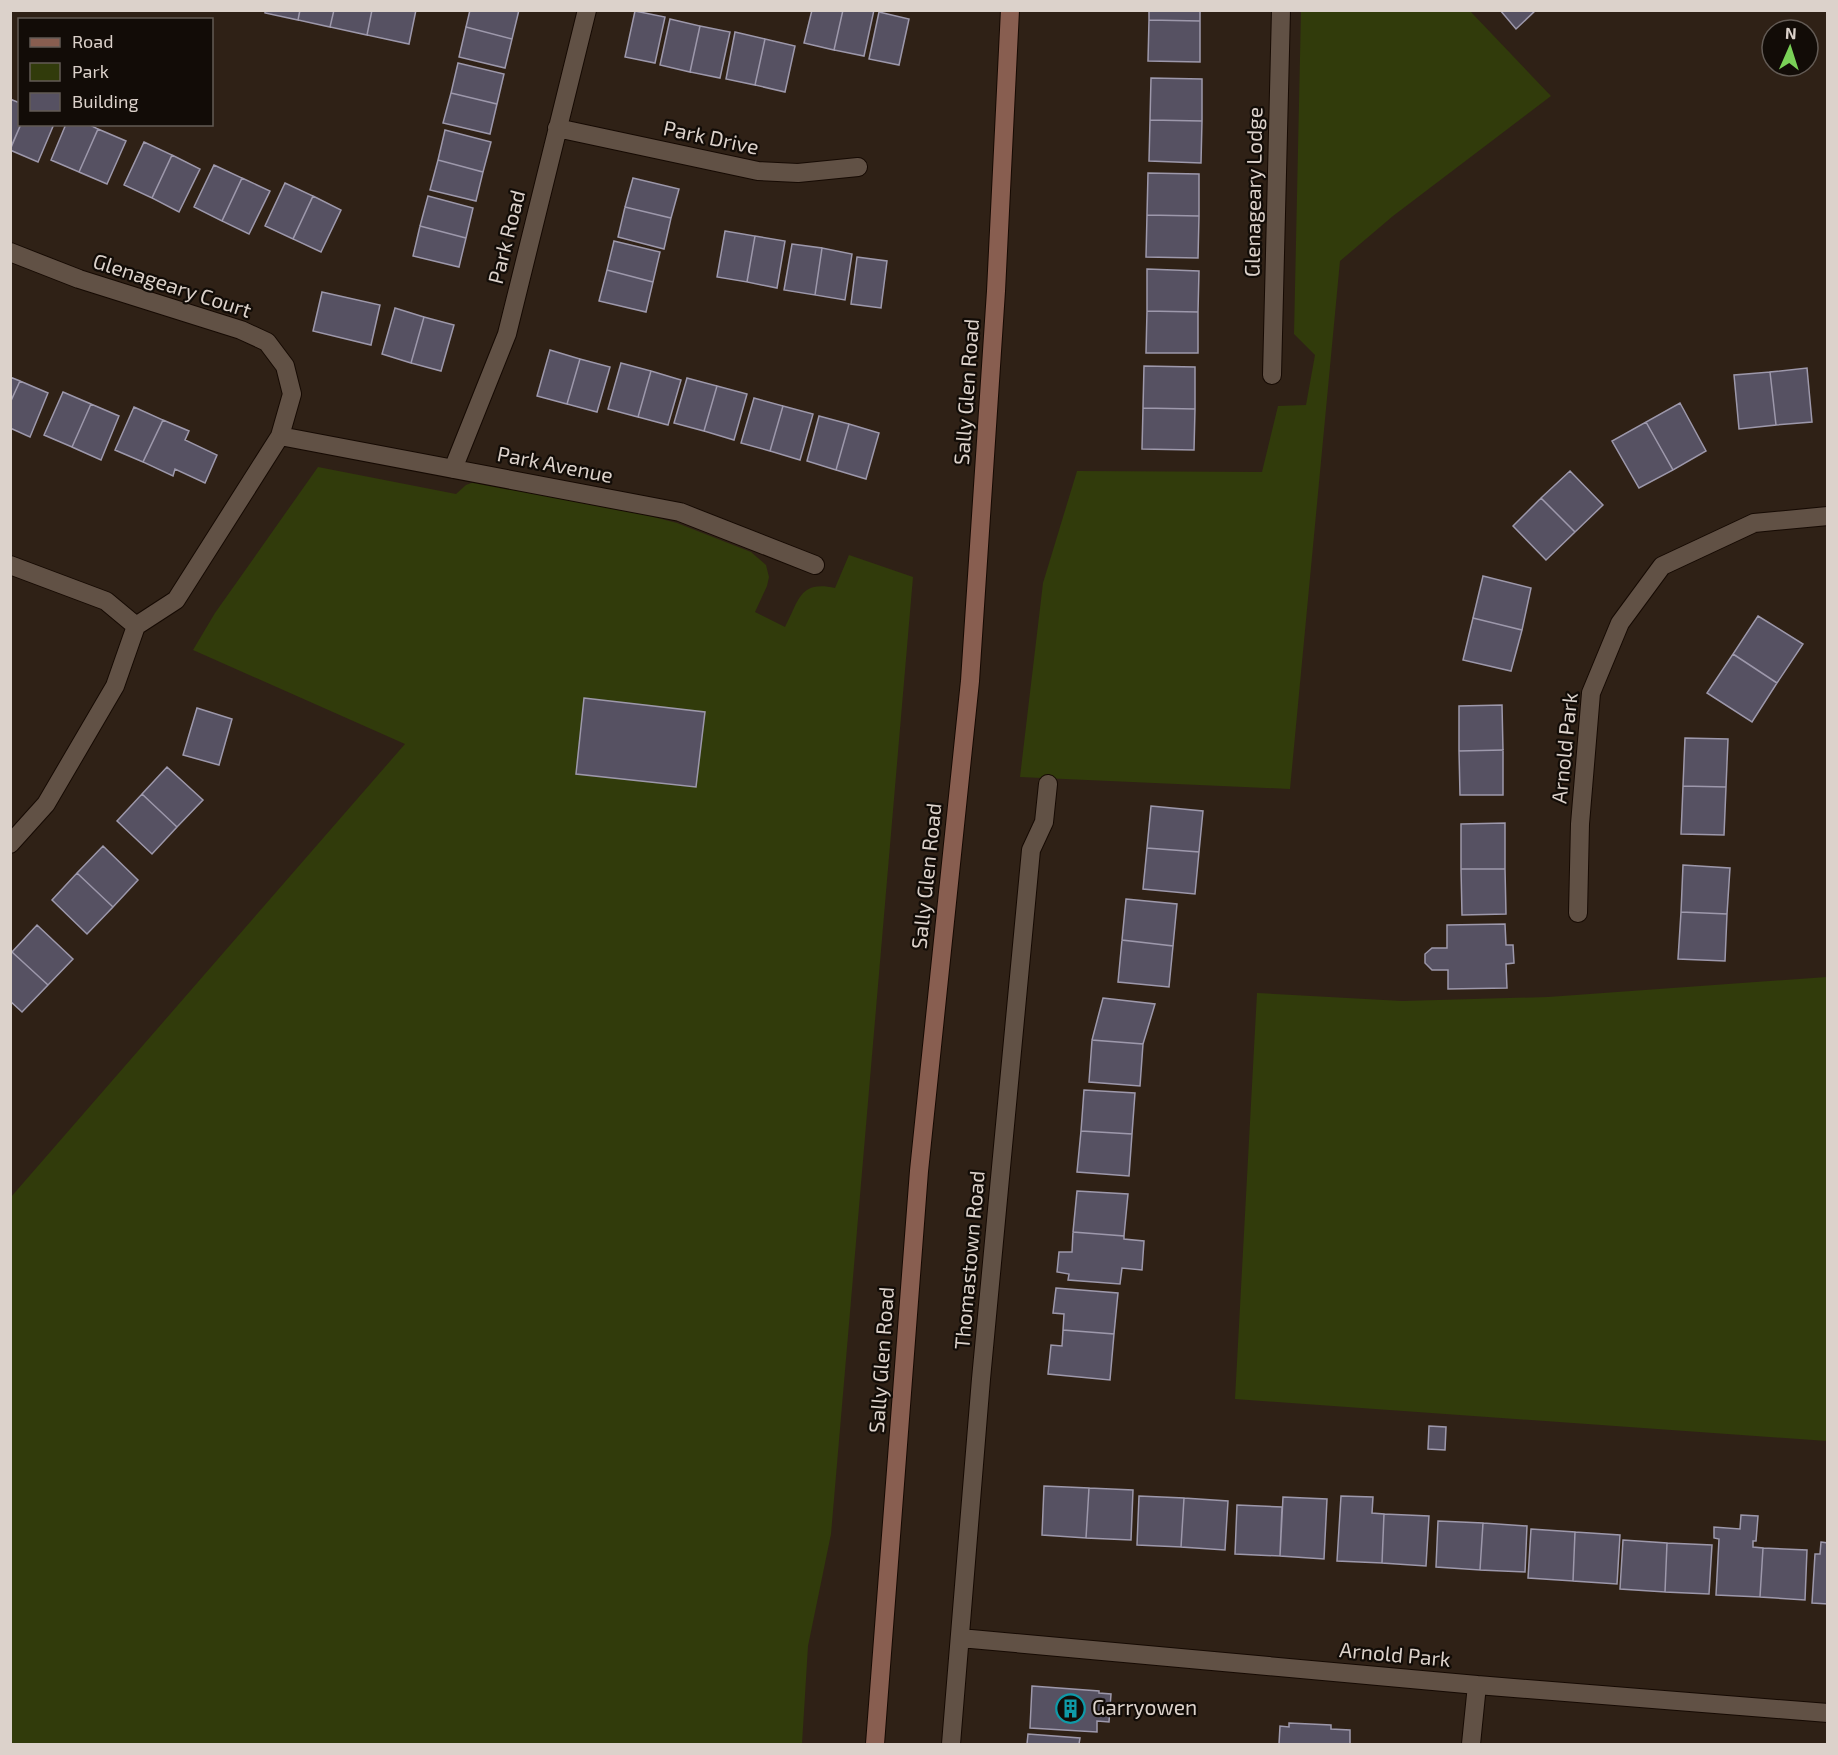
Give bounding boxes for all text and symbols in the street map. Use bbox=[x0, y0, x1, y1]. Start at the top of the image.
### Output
legend bbox=[18, 18, 213, 126]
north arrow bbox=[1760, 18, 1820, 78]
text: N bbox=[1785, 23, 1797, 42]
text: Road bbox=[72, 30, 113, 52]
text: Park bbox=[72, 60, 109, 82]
text: Building bbox=[72, 90, 139, 112]
street label: Glenageary Lodge bbox=[1239, 107, 1266, 277]
street label: Park Drive bbox=[661, 114, 761, 159]
street label: Park Road bbox=[482, 187, 529, 286]
street label: Glenageary Court bbox=[90, 247, 255, 322]
street label: Sally Glen Road bbox=[948, 318, 983, 466]
street label: Park Avenue bbox=[495, 440, 615, 487]
street label: Arnold Park bbox=[1545, 691, 1582, 805]
street label: Sally Glen Road bbox=[905, 802, 946, 950]
street label: Thomastown Road bbox=[948, 1169, 989, 1350]
street label: Sally Glen Road bbox=[863, 1286, 898, 1434]
street label: Arnold Park bbox=[1338, 1636, 1452, 1671]
building icon: Garryowen bbox=[1055, 1692, 1087, 1724]
place label: Garryowen bbox=[1092, 1694, 1197, 1719]

